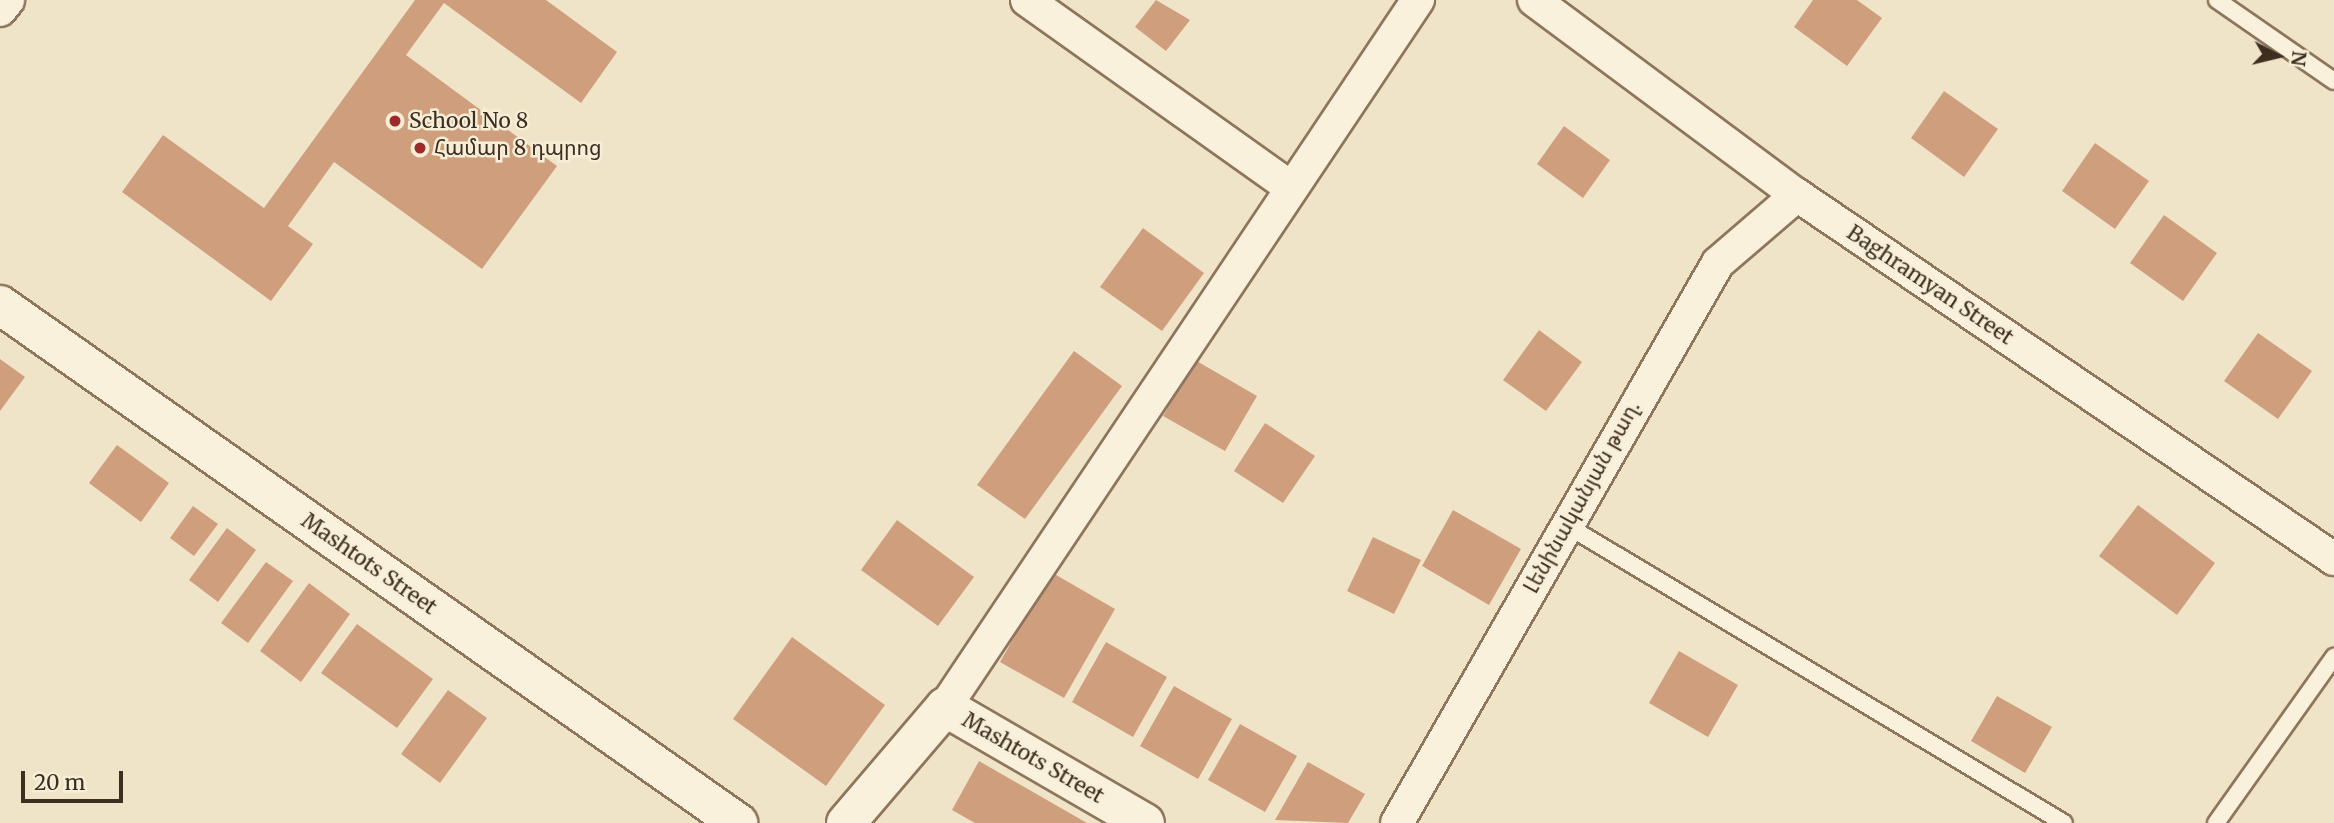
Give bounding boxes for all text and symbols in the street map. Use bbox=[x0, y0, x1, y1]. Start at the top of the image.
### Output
north arrow bbox=[2243, 21, 2313, 91]
text: N bbox=[2286, 50, 2312, 67]
place label: School No 8 bbox=[409, 108, 528, 134]
marker: School No 8 bbox=[387, 113, 403, 129]
place label: Համար 8 դպրոց bbox=[434, 135, 602, 161]
marker: Համար 8 դպրոց bbox=[412, 140, 428, 156]
street label: Baghramyan Street bbox=[1842, 220, 2018, 350]
street label: Լենինականյան թաղ. bbox=[1519, 396, 1645, 598]
street label: Mashtots Street bbox=[297, 508, 441, 620]
street label: Mashtots Street bbox=[958, 707, 1108, 809]
scale bar bbox=[24, 756, 126, 800]
text: 20 m bbox=[34, 769, 85, 796]

